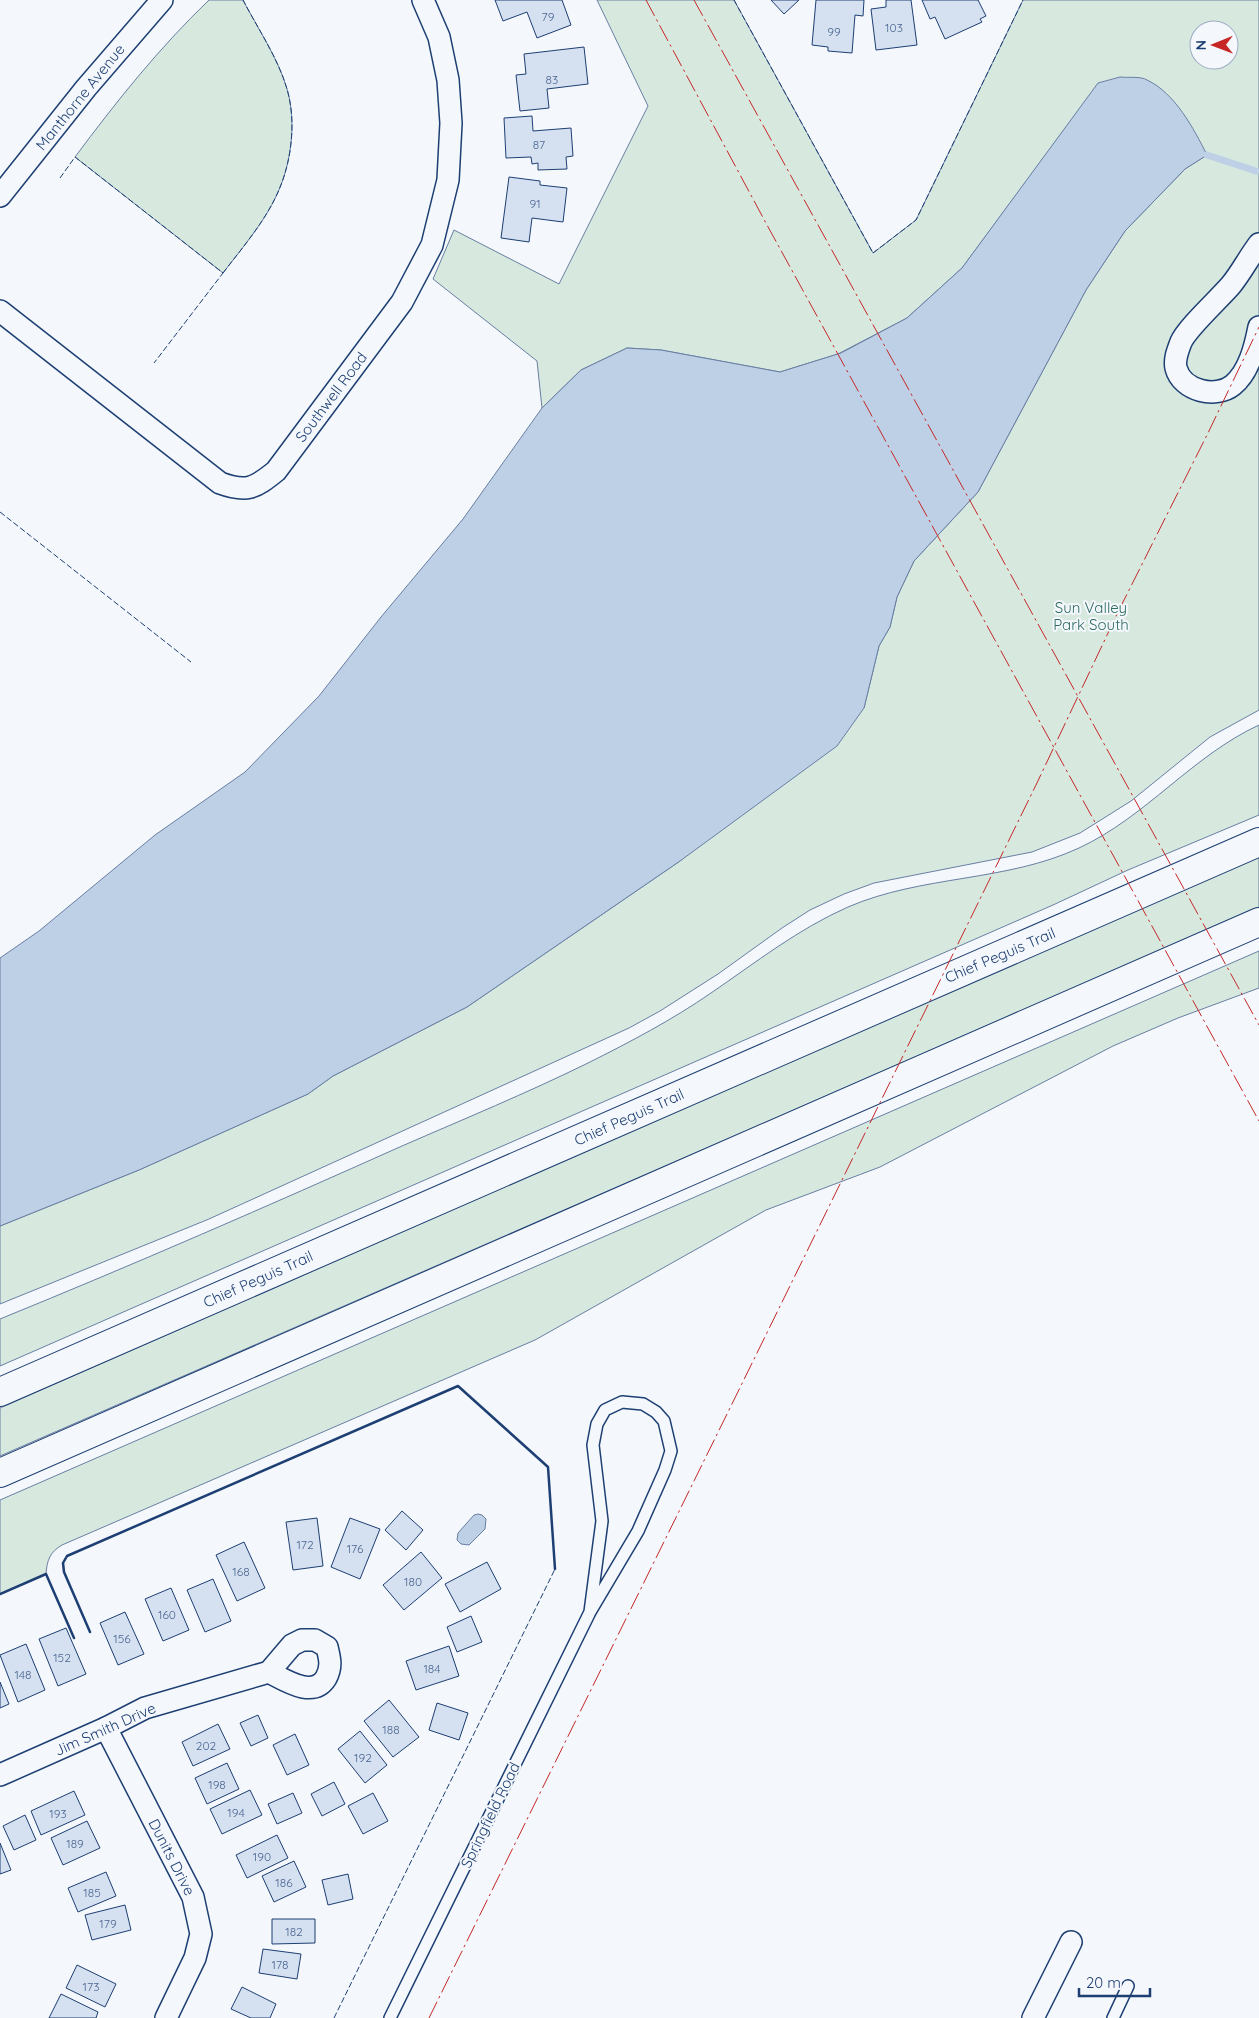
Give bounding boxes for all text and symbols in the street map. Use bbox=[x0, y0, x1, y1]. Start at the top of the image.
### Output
house number: 79 bbox=[542, 9, 555, 24]
house number: 103 bbox=[885, 20, 903, 35]
north arrow bbox=[1189, 20, 1239, 70]
house number: 99 bbox=[827, 24, 841, 39]
street label: Manthorne Avenue bbox=[31, 40, 129, 154]
text: N bbox=[1192, 40, 1210, 51]
house number: 83 bbox=[546, 72, 558, 87]
house number: 87 bbox=[533, 137, 545, 152]
house number: 91 bbox=[529, 196, 541, 211]
street label: Southwell Road bbox=[291, 348, 371, 446]
park label: Sun Valley Park South bbox=[1053, 598, 1129, 634]
street label: Chief Peguis Trail bbox=[942, 923, 1058, 987]
street label: Chief Peguis Trail bbox=[571, 1084, 687, 1150]
street label: Chief Peguis Trail bbox=[200, 1246, 316, 1312]
house number: 172 bbox=[296, 1537, 314, 1552]
house number: 176 bbox=[347, 1541, 364, 1556]
house number: 168 bbox=[232, 1564, 250, 1579]
house number: 180 bbox=[404, 1574, 422, 1589]
house number: 160 bbox=[158, 1607, 176, 1622]
house number: 156 bbox=[113, 1631, 131, 1646]
house number: 152 bbox=[53, 1650, 71, 1665]
house number: 184 bbox=[423, 1661, 441, 1676]
house number: 148 bbox=[14, 1667, 32, 1682]
street label: Jim Smith Drive bbox=[51, 1698, 159, 1760]
house number: 188 bbox=[382, 1722, 400, 1737]
house number: 202 bbox=[196, 1738, 217, 1753]
house number: 192 bbox=[354, 1750, 372, 1765]
street label: Springfield Road bbox=[456, 1759, 524, 1871]
house number: 198 bbox=[208, 1777, 226, 1792]
house number: 194 bbox=[227, 1805, 245, 1820]
house number: 193 bbox=[49, 1806, 67, 1821]
street label: Dunits Drive bbox=[145, 1815, 199, 1899]
house number: 189 bbox=[66, 1836, 84, 1851]
house number: 190 bbox=[253, 1849, 271, 1864]
house number: 186 bbox=[275, 1875, 293, 1890]
house number: 185 bbox=[83, 1885, 101, 1900]
house number: 179 bbox=[99, 1916, 117, 1931]
house number: 182 bbox=[285, 1924, 303, 1939]
house number: 178 bbox=[271, 1957, 289, 1972]
scale bar bbox=[1079, 1966, 1150, 1998]
text: 20 m bbox=[1086, 1973, 1121, 1992]
house number: 173 bbox=[83, 1979, 99, 1994]

